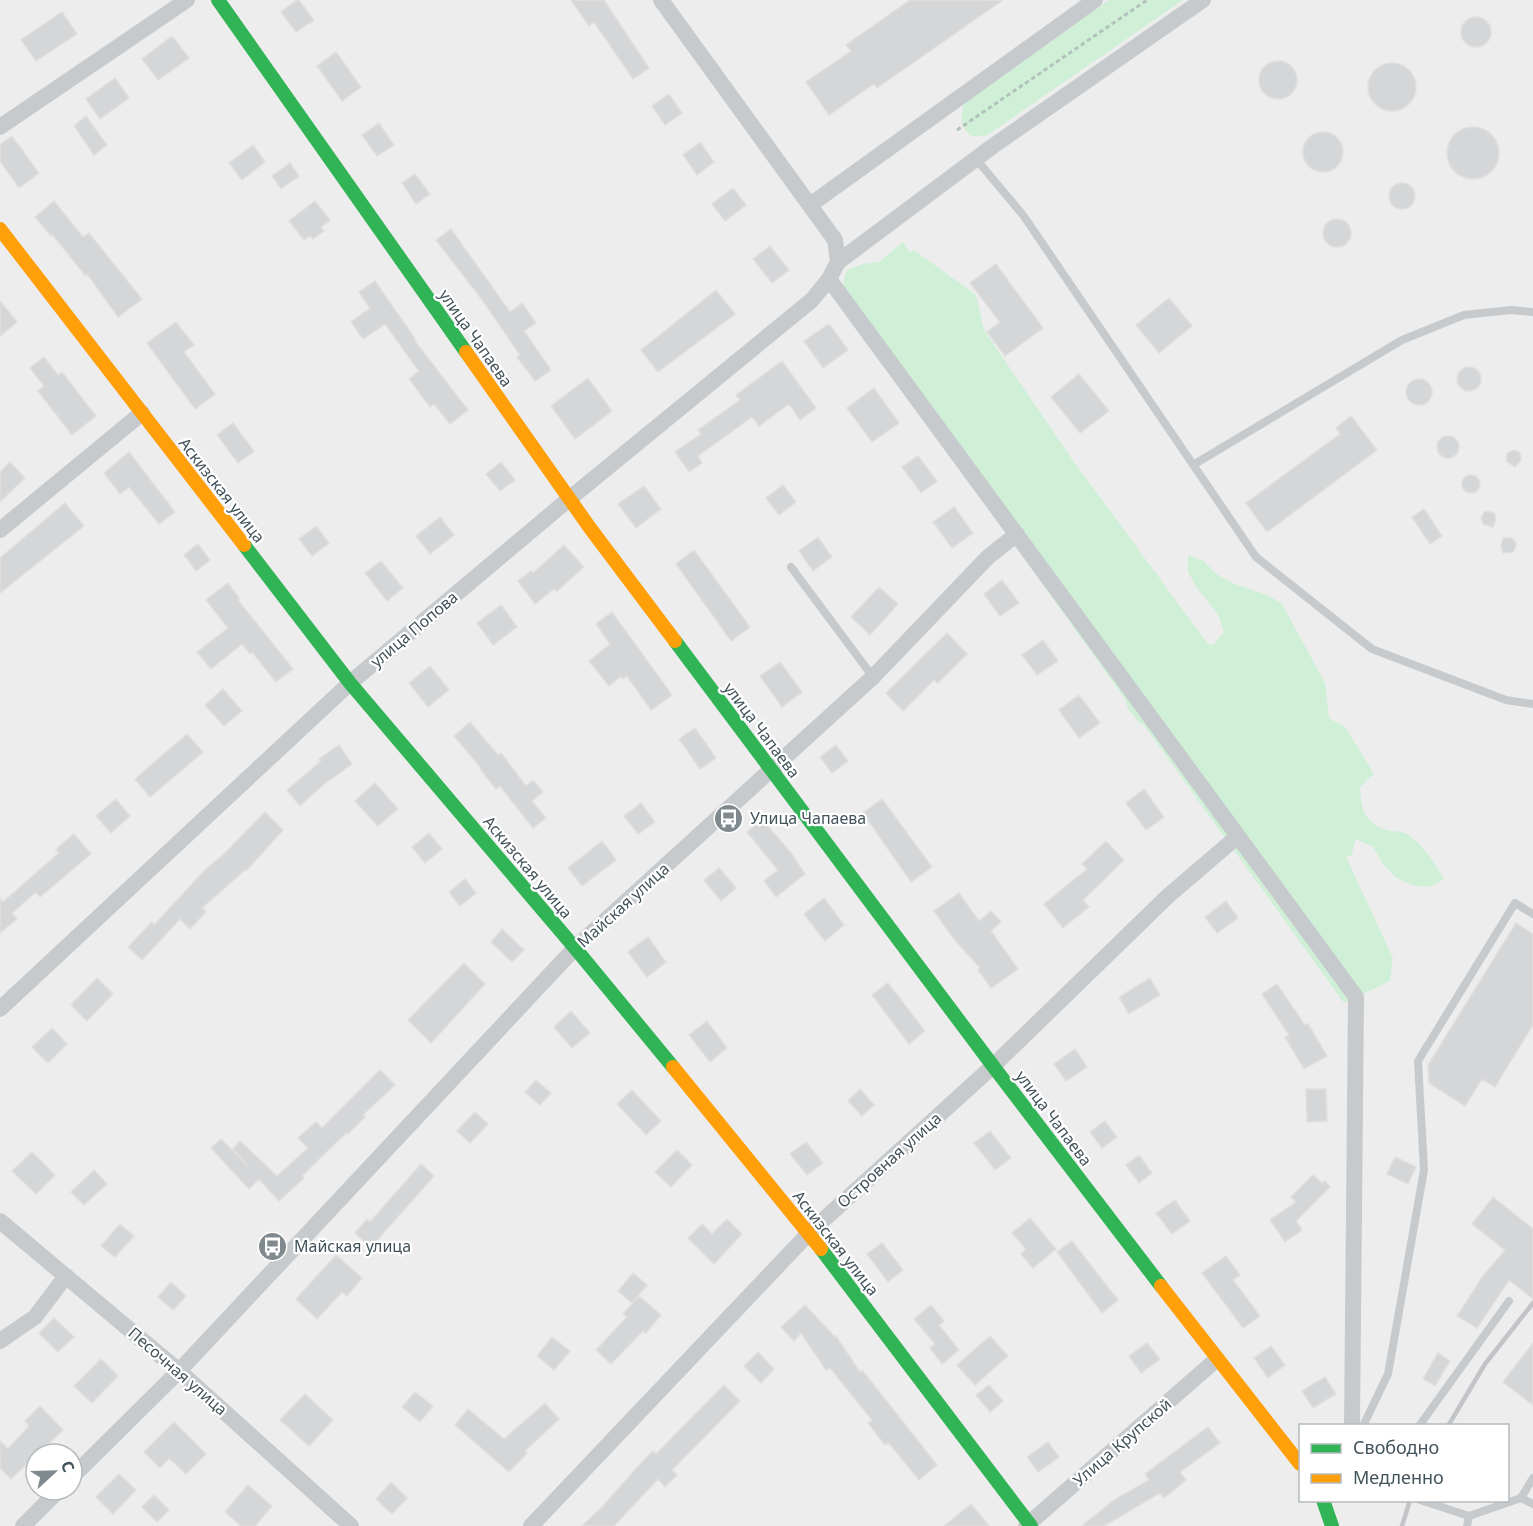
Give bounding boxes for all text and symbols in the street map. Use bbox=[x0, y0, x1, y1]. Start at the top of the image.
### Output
street label: улица Чапаева bbox=[434, 285, 518, 391]
street label: Аскизская улица bbox=[174, 433, 270, 547]
street label: улица Попова bbox=[366, 586, 462, 672]
street label: улица Чапаева bbox=[719, 678, 805, 782]
bus stop icon: Улица Чапаева bbox=[713, 802, 745, 834]
place label: Улица Чапаева bbox=[750, 807, 866, 829]
street label: Аскизская улица bbox=[478, 811, 578, 923]
street label: Майская улица bbox=[572, 858, 674, 952]
street label: улица Чапаева bbox=[1011, 1066, 1097, 1170]
street label: Островная улица bbox=[832, 1107, 946, 1213]
street label: Аскизская улица bbox=[788, 1186, 884, 1300]
bus stop icon: Майская улица bbox=[257, 1230, 289, 1262]
place label: Майская улица bbox=[294, 1235, 411, 1257]
street label: Песочная улица bbox=[124, 1322, 232, 1420]
street label: Улица Крупской bbox=[1068, 1393, 1176, 1491]
legend bbox=[1299, 1424, 1509, 1502]
text: Свободно bbox=[1353, 1435, 1439, 1459]
north arrow bbox=[24, 1442, 84, 1502]
text: С bbox=[56, 1457, 80, 1475]
text: Медленно bbox=[1353, 1465, 1444, 1489]

